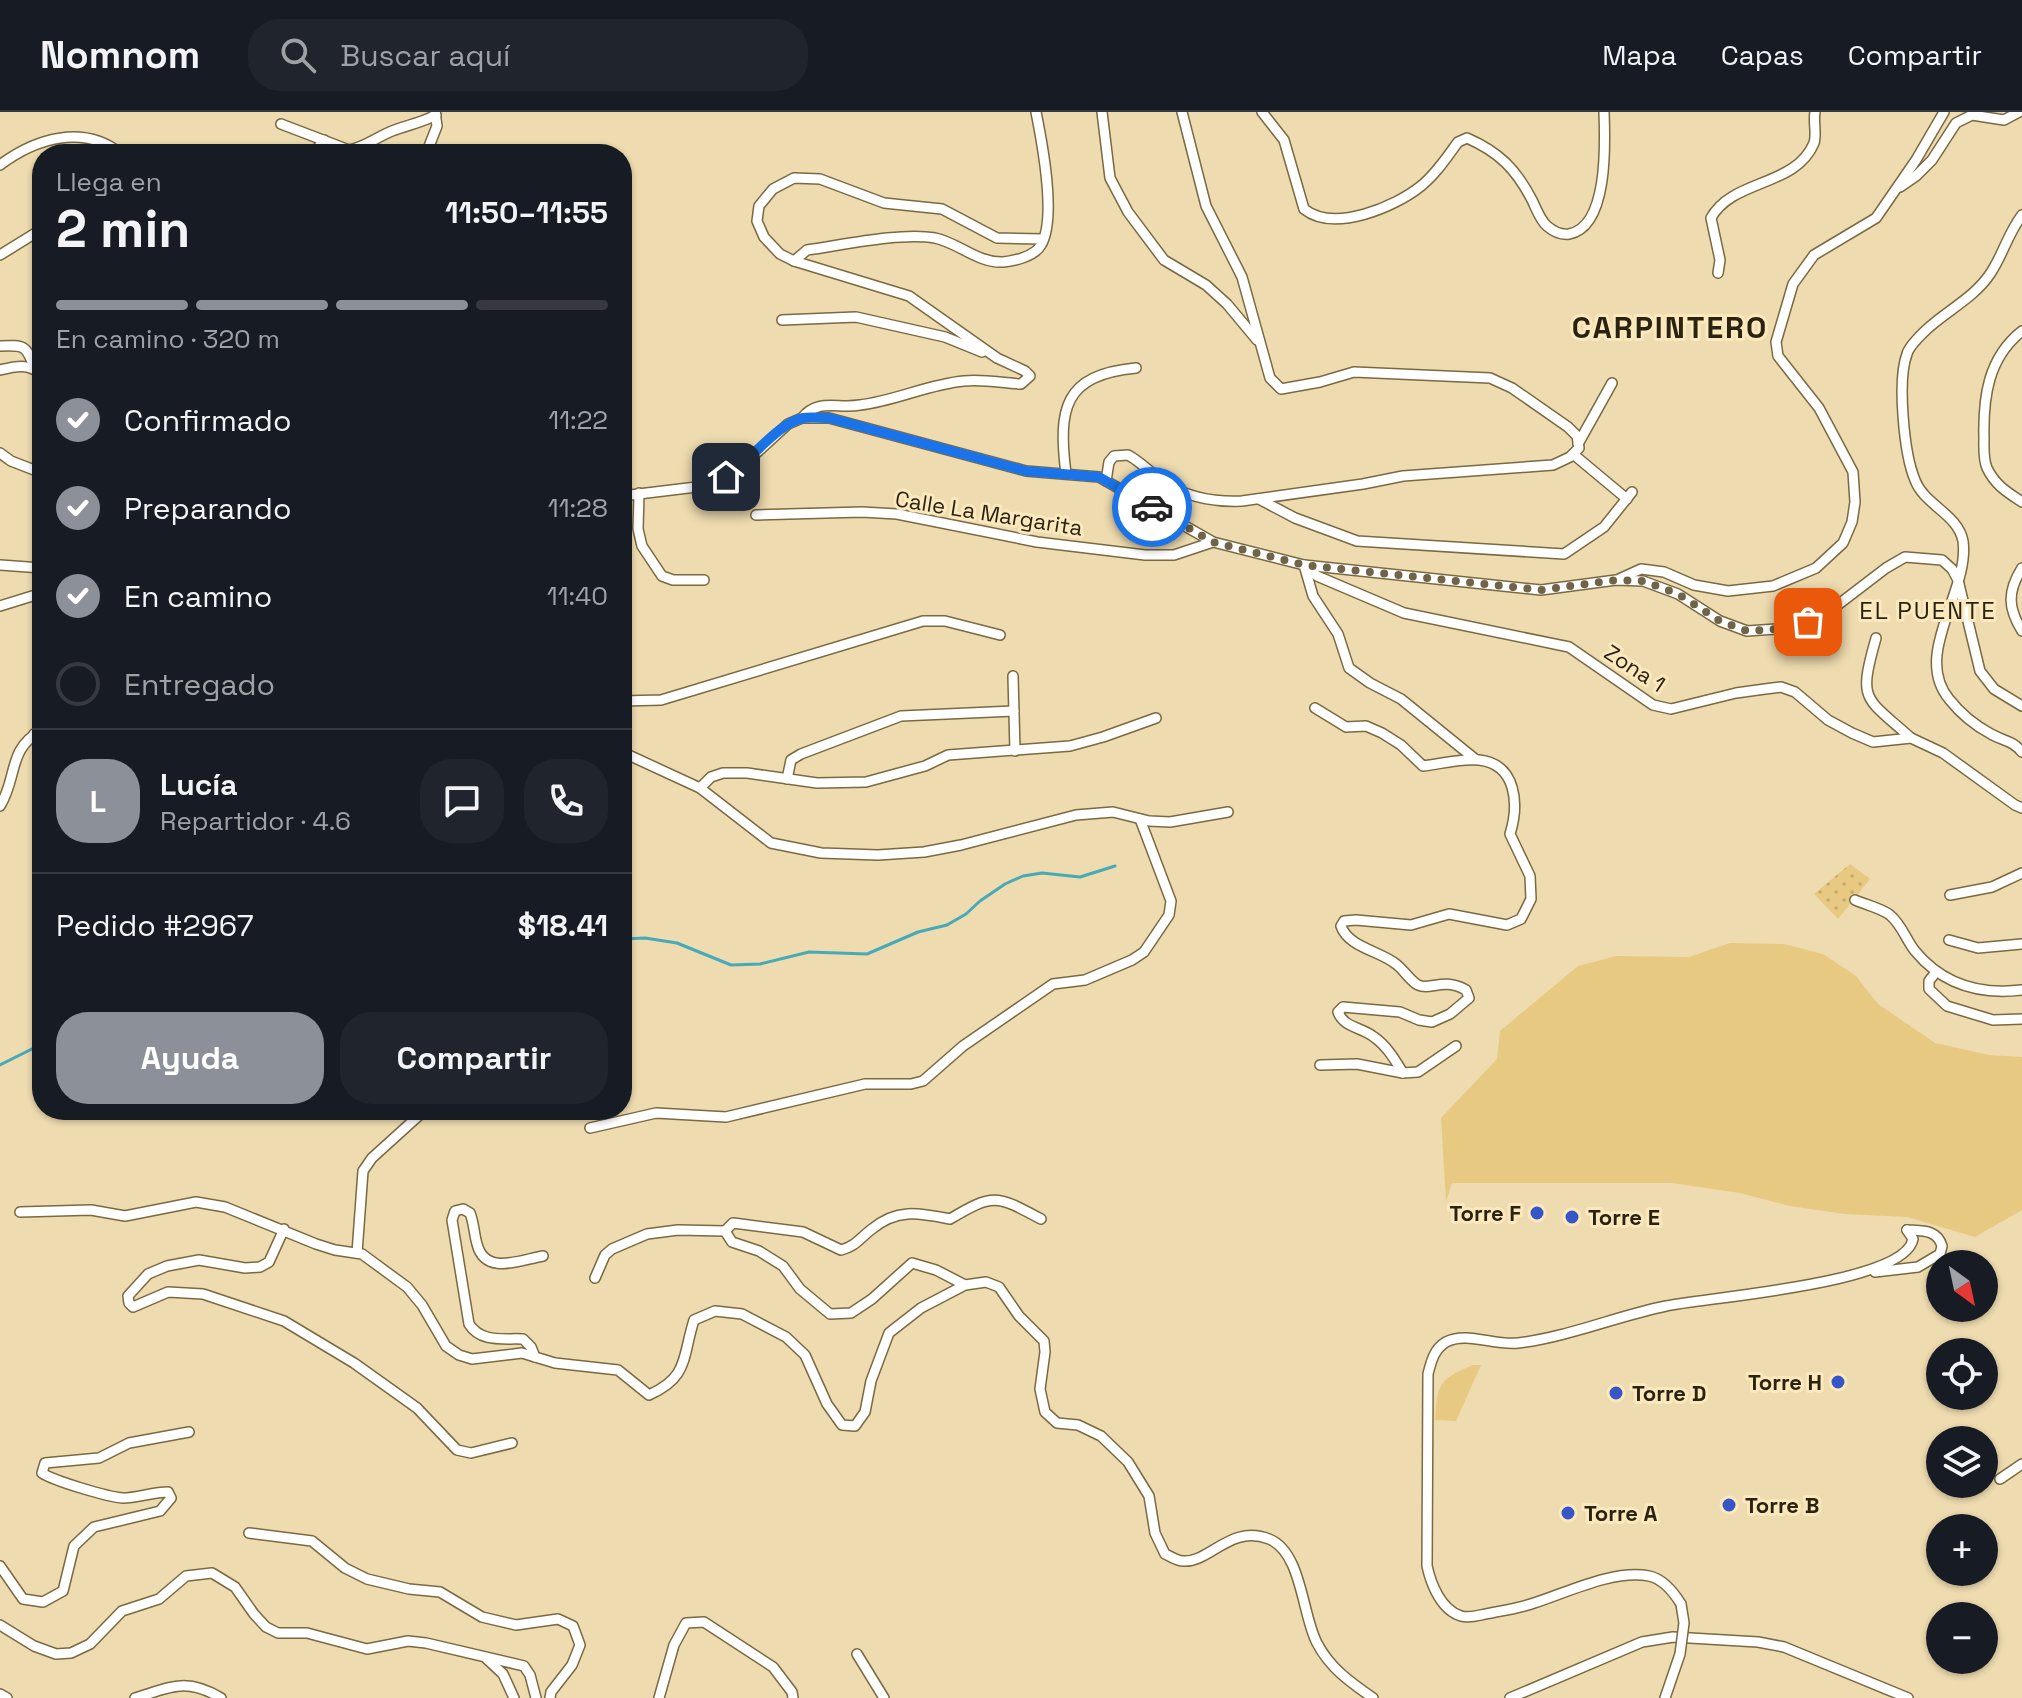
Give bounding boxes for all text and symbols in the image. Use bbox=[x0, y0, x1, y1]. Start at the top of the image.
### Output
search box bbox=[248, 19, 808, 91]
text: Nomnom bbox=[40, 31, 200, 79]
icon: search bbox=[276, 33, 320, 77]
text: Buscar aquí bbox=[340, 36, 510, 75]
text: Mapa bbox=[1602, 37, 1677, 73]
text: Capas bbox=[1721, 37, 1804, 73]
text: Compartir bbox=[1848, 37, 1982, 73]
text: Llega en bbox=[56, 165, 162, 199]
text: 11:50–11:55 bbox=[445, 193, 608, 232]
text: 2 min bbox=[56, 196, 190, 262]
district label: CARPINTERO bbox=[1572, 308, 1768, 347]
text: En camino · 320 m bbox=[56, 322, 280, 356]
icon: check bbox=[56, 398, 100, 442]
text: Confirmado bbox=[124, 401, 291, 440]
text: 11:22 bbox=[548, 403, 608, 437]
pin bbox=[692, 443, 760, 511]
icon: home bbox=[704, 455, 748, 499]
courier bbox=[1112, 467, 1192, 547]
street label: Calle La Margarita bbox=[893, 484, 1085, 542]
icon: car bbox=[1130, 485, 1174, 529]
icon: check bbox=[56, 486, 100, 530]
text: Preparando bbox=[124, 489, 291, 528]
text: 11:28 bbox=[548, 491, 608, 525]
icon: check bbox=[56, 574, 100, 618]
text: En camino bbox=[124, 577, 272, 616]
text: 11:40 bbox=[547, 579, 608, 613]
pin bbox=[1774, 588, 1842, 656]
district label: EL PUENTE bbox=[1859, 595, 1997, 626]
icon: bag bbox=[1786, 600, 1830, 644]
street label: Zona 1 bbox=[1599, 638, 1671, 698]
text: Entregado bbox=[124, 665, 275, 704]
button: chat bbox=[420, 759, 504, 843]
button: phone bbox=[524, 759, 608, 843]
text: Lucía bbox=[160, 765, 238, 804]
text: L bbox=[90, 782, 106, 821]
text: Repartidor · 4.6 bbox=[160, 804, 351, 838]
text: Pedido #2967 bbox=[56, 906, 254, 945]
text: $18.41 bbox=[518, 906, 608, 945]
button: Ayuda bbox=[56, 1012, 324, 1104]
button: Compartir bbox=[340, 1012, 608, 1104]
place label: Torre F bbox=[1450, 1199, 1521, 1227]
place label: Torre E bbox=[1588, 1203, 1660, 1231]
marker: Torre F bbox=[1528, 1204, 1546, 1222]
marker: Torre E bbox=[1563, 1208, 1581, 1226]
north arrow bbox=[1926, 1250, 1998, 1322]
map controls bbox=[1926, 1250, 1998, 1674]
button: locate bbox=[1926, 1338, 1998, 1410]
place label: Torre H bbox=[1748, 1368, 1822, 1396]
marker: Torre H bbox=[1829, 1373, 1847, 1391]
place label: Torre D bbox=[1632, 1379, 1706, 1407]
marker: Torre D bbox=[1607, 1384, 1625, 1402]
button: layers bbox=[1926, 1426, 1998, 1498]
place label: Torre B bbox=[1745, 1491, 1819, 1519]
marker: Torre B bbox=[1720, 1496, 1738, 1514]
place label: Torre A bbox=[1584, 1499, 1657, 1527]
marker: Torre A bbox=[1559, 1504, 1577, 1522]
button: + bbox=[1926, 1514, 1998, 1586]
button: − bbox=[1926, 1602, 1998, 1674]

